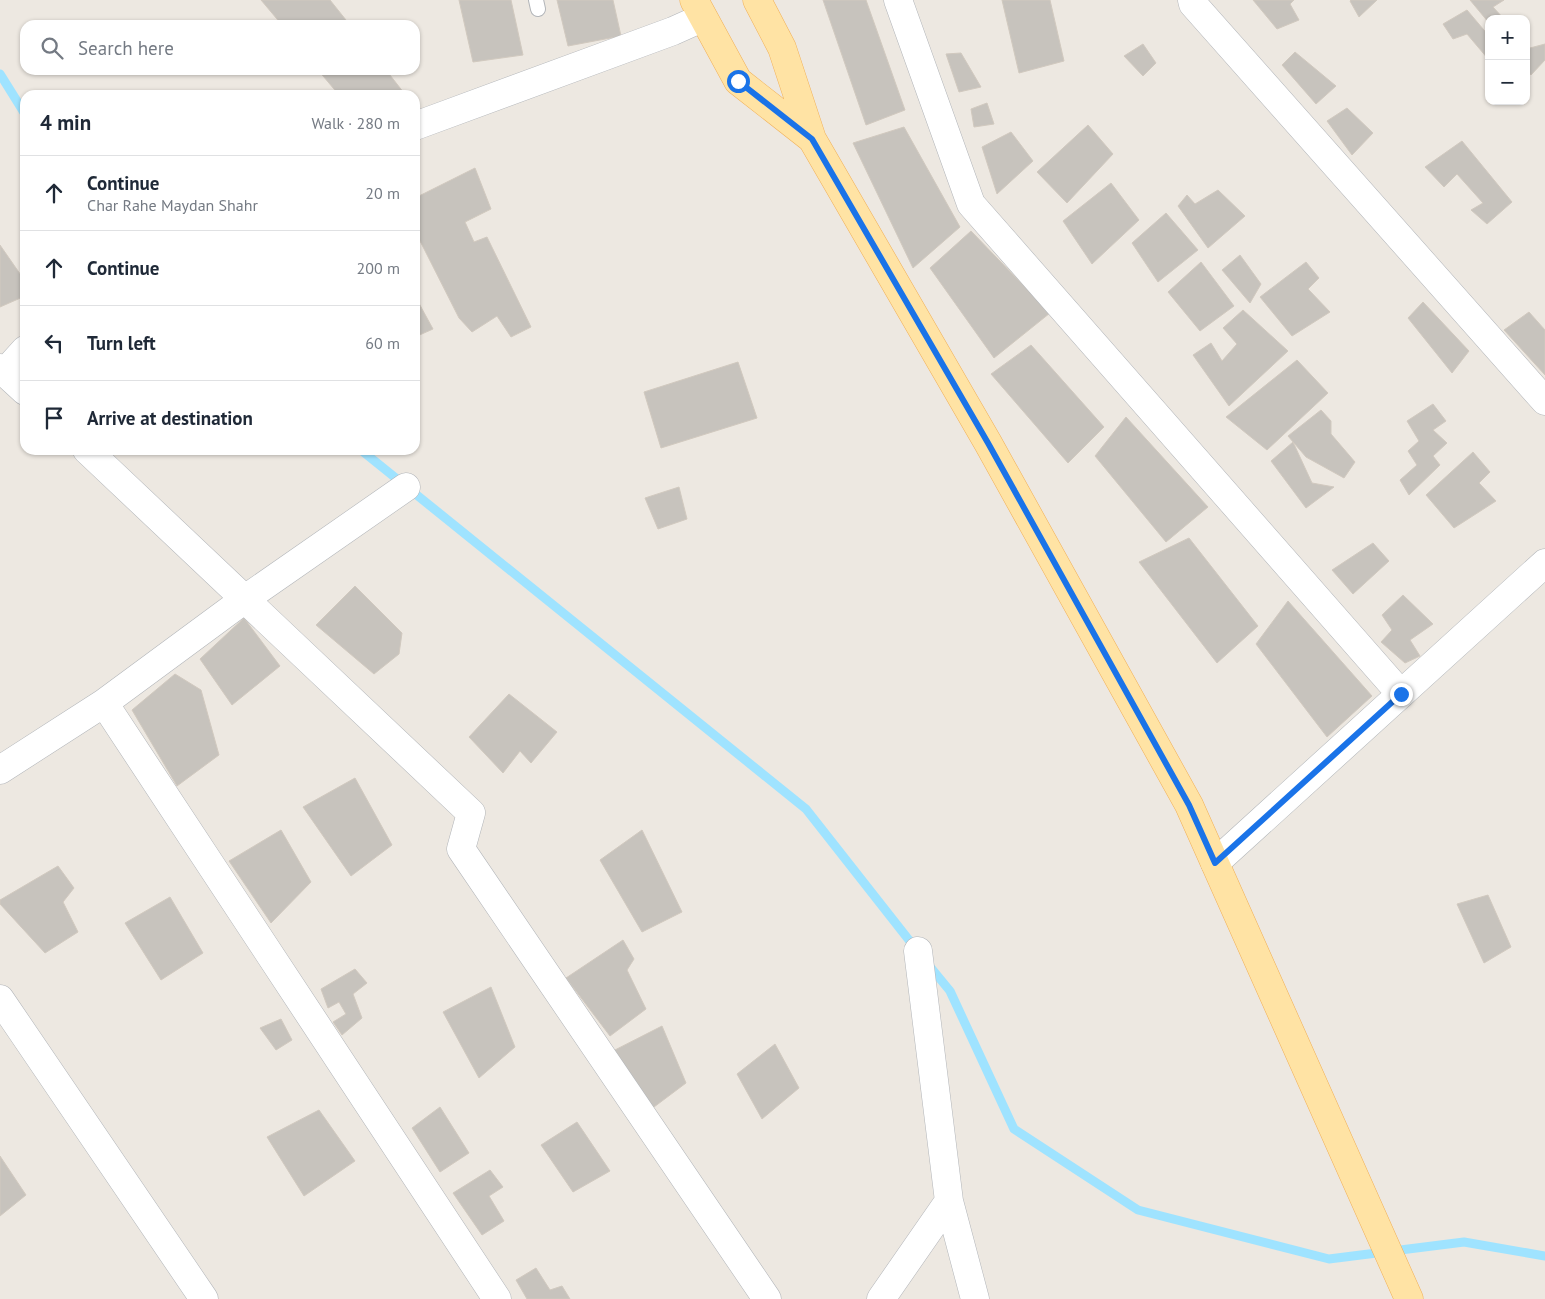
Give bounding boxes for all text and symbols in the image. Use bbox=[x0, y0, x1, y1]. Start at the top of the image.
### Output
map controls bbox=[1485, 15, 1530, 105]
button: + bbox=[1485, 15, 1530, 60]
search box bbox=[20, 20, 420, 75]
icon: search bbox=[38, 34, 66, 62]
text: Search here bbox=[78, 36, 174, 60]
button: − bbox=[1485, 60, 1530, 105]
route start bbox=[727, 70, 750, 93]
text: 4 min bbox=[40, 109, 91, 136]
text: Walk · 280 m bbox=[311, 113, 400, 133]
text: Continue bbox=[87, 171, 159, 195]
icon: ahead bbox=[40, 179, 68, 207]
text: 20 m bbox=[365, 183, 400, 203]
text: Char Rahe Maydan Shahr bbox=[87, 195, 258, 215]
icon: ahead bbox=[40, 254, 68, 282]
text: Continue bbox=[87, 256, 159, 280]
text: 200 m bbox=[357, 258, 400, 278]
icon: left bbox=[40, 329, 68, 357]
text: Turn left bbox=[87, 331, 156, 355]
text: 60 m bbox=[365, 333, 400, 353]
icon: arrive bbox=[40, 404, 68, 432]
text: Arrive at destination bbox=[87, 406, 253, 430]
route end bbox=[1390, 683, 1413, 706]

